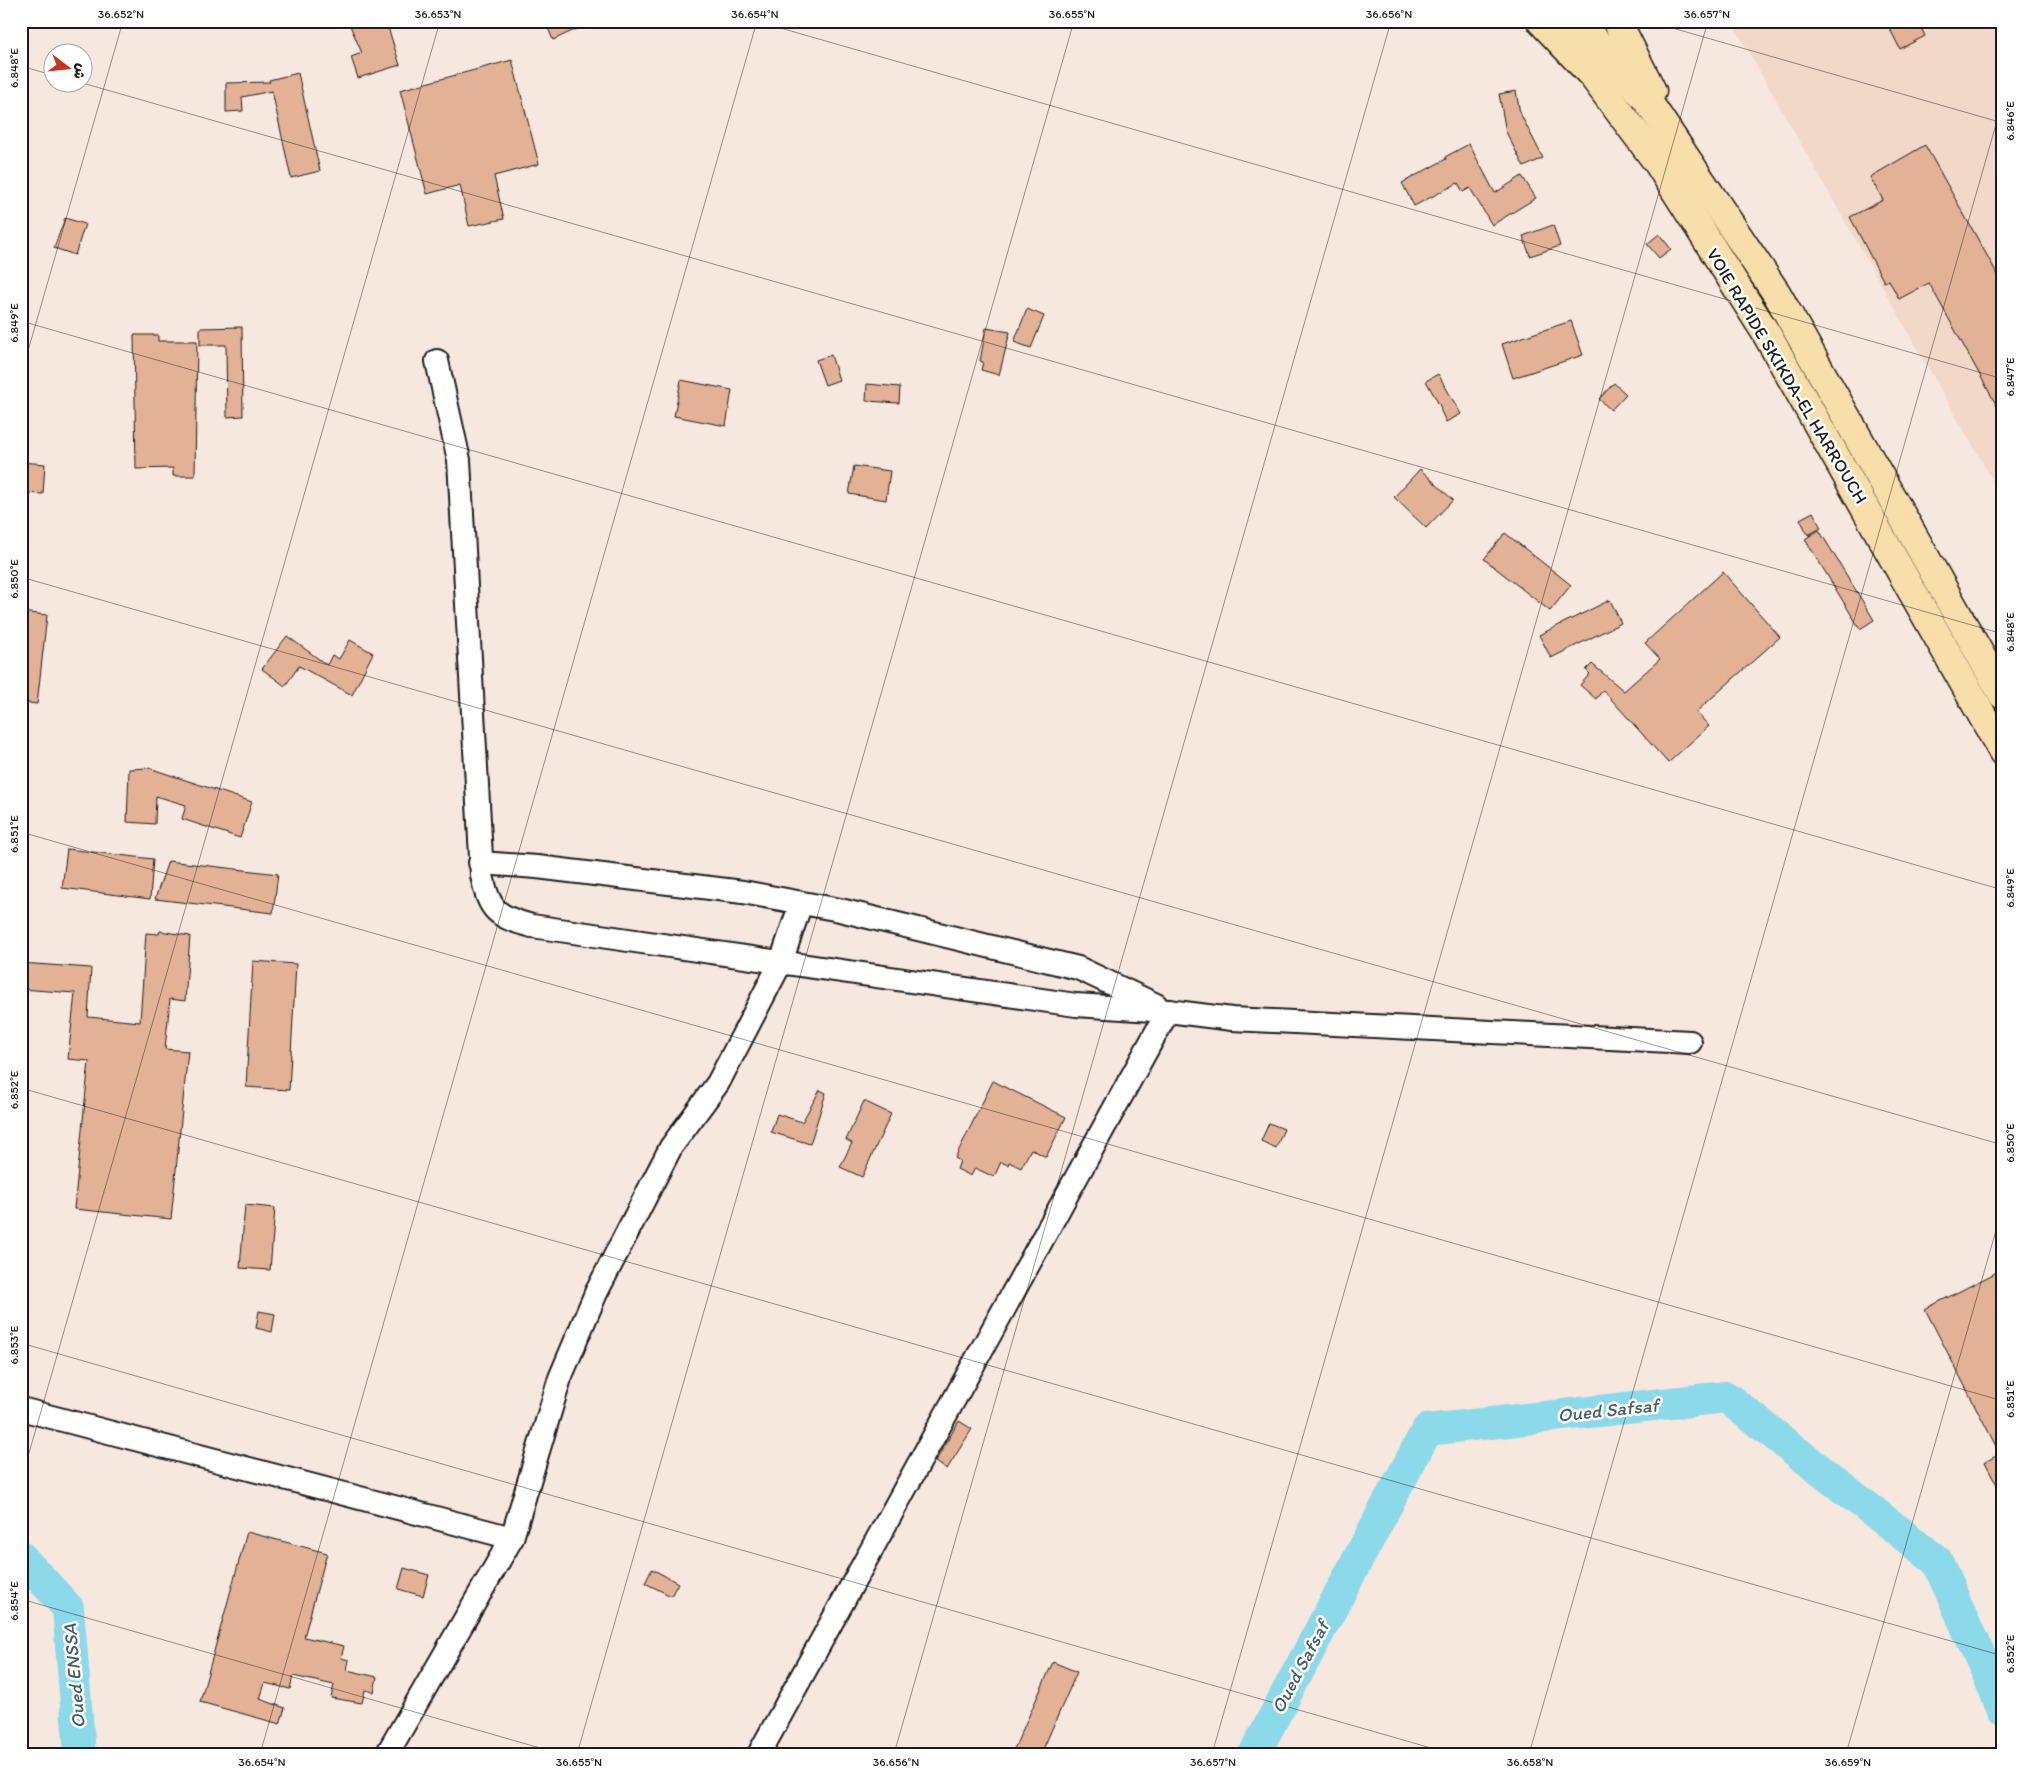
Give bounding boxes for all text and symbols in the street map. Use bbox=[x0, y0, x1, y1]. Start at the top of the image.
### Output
text: 36.652°N bbox=[98, 7, 144, 21]
text: 36.653°N bbox=[415, 7, 461, 21]
text: 36.654°N bbox=[731, 7, 779, 21]
text: 36.655°N bbox=[1049, 7, 1095, 21]
text: 36.656°N bbox=[1366, 7, 1412, 21]
text: 36.657°N bbox=[1684, 7, 1730, 21]
north arrow bbox=[42, 42, 92, 92]
text: 6.848°E bbox=[7, 48, 21, 88]
text: ش bbox=[70, 62, 90, 81]
text: 6.846°E bbox=[2003, 101, 2017, 141]
street label: VOIE RAPIDE SKIKDA-EL HARROUCH bbox=[1702, 244, 1872, 508]
text: 6.849°E bbox=[7, 303, 21, 343]
text: 6.847°E bbox=[2003, 357, 2017, 397]
text: 6.850°E bbox=[7, 559, 21, 599]
text: 6.848°E bbox=[2003, 612, 2017, 652]
text: 6.851°E bbox=[7, 815, 21, 853]
text: 6.849°E bbox=[2003, 868, 2017, 908]
text: 6.852°E bbox=[7, 1070, 21, 1109]
text: 6.850°E bbox=[2003, 1123, 2017, 1163]
text: 6.853°E bbox=[7, 1325, 21, 1364]
text: 6.851°E bbox=[2003, 1380, 2017, 1418]
water label: Oued Safsaf bbox=[1556, 1393, 1663, 1427]
text: 6.854°E bbox=[7, 1581, 21, 1621]
water label: Oued Safsaf bbox=[1266, 1614, 1336, 1717]
water label: Oued ENSSA bbox=[58, 1622, 90, 1729]
text: 6.852°E bbox=[2003, 1634, 2017, 1673]
text: 36.654°N bbox=[238, 1755, 286, 1769]
text: 36.655°N bbox=[556, 1755, 602, 1769]
text: 36.656°N bbox=[873, 1755, 919, 1769]
text: 36.657°N bbox=[1190, 1755, 1236, 1769]
text: 36.658°N bbox=[1507, 1755, 1553, 1769]
text: 36.659°N bbox=[1825, 1755, 1871, 1769]

